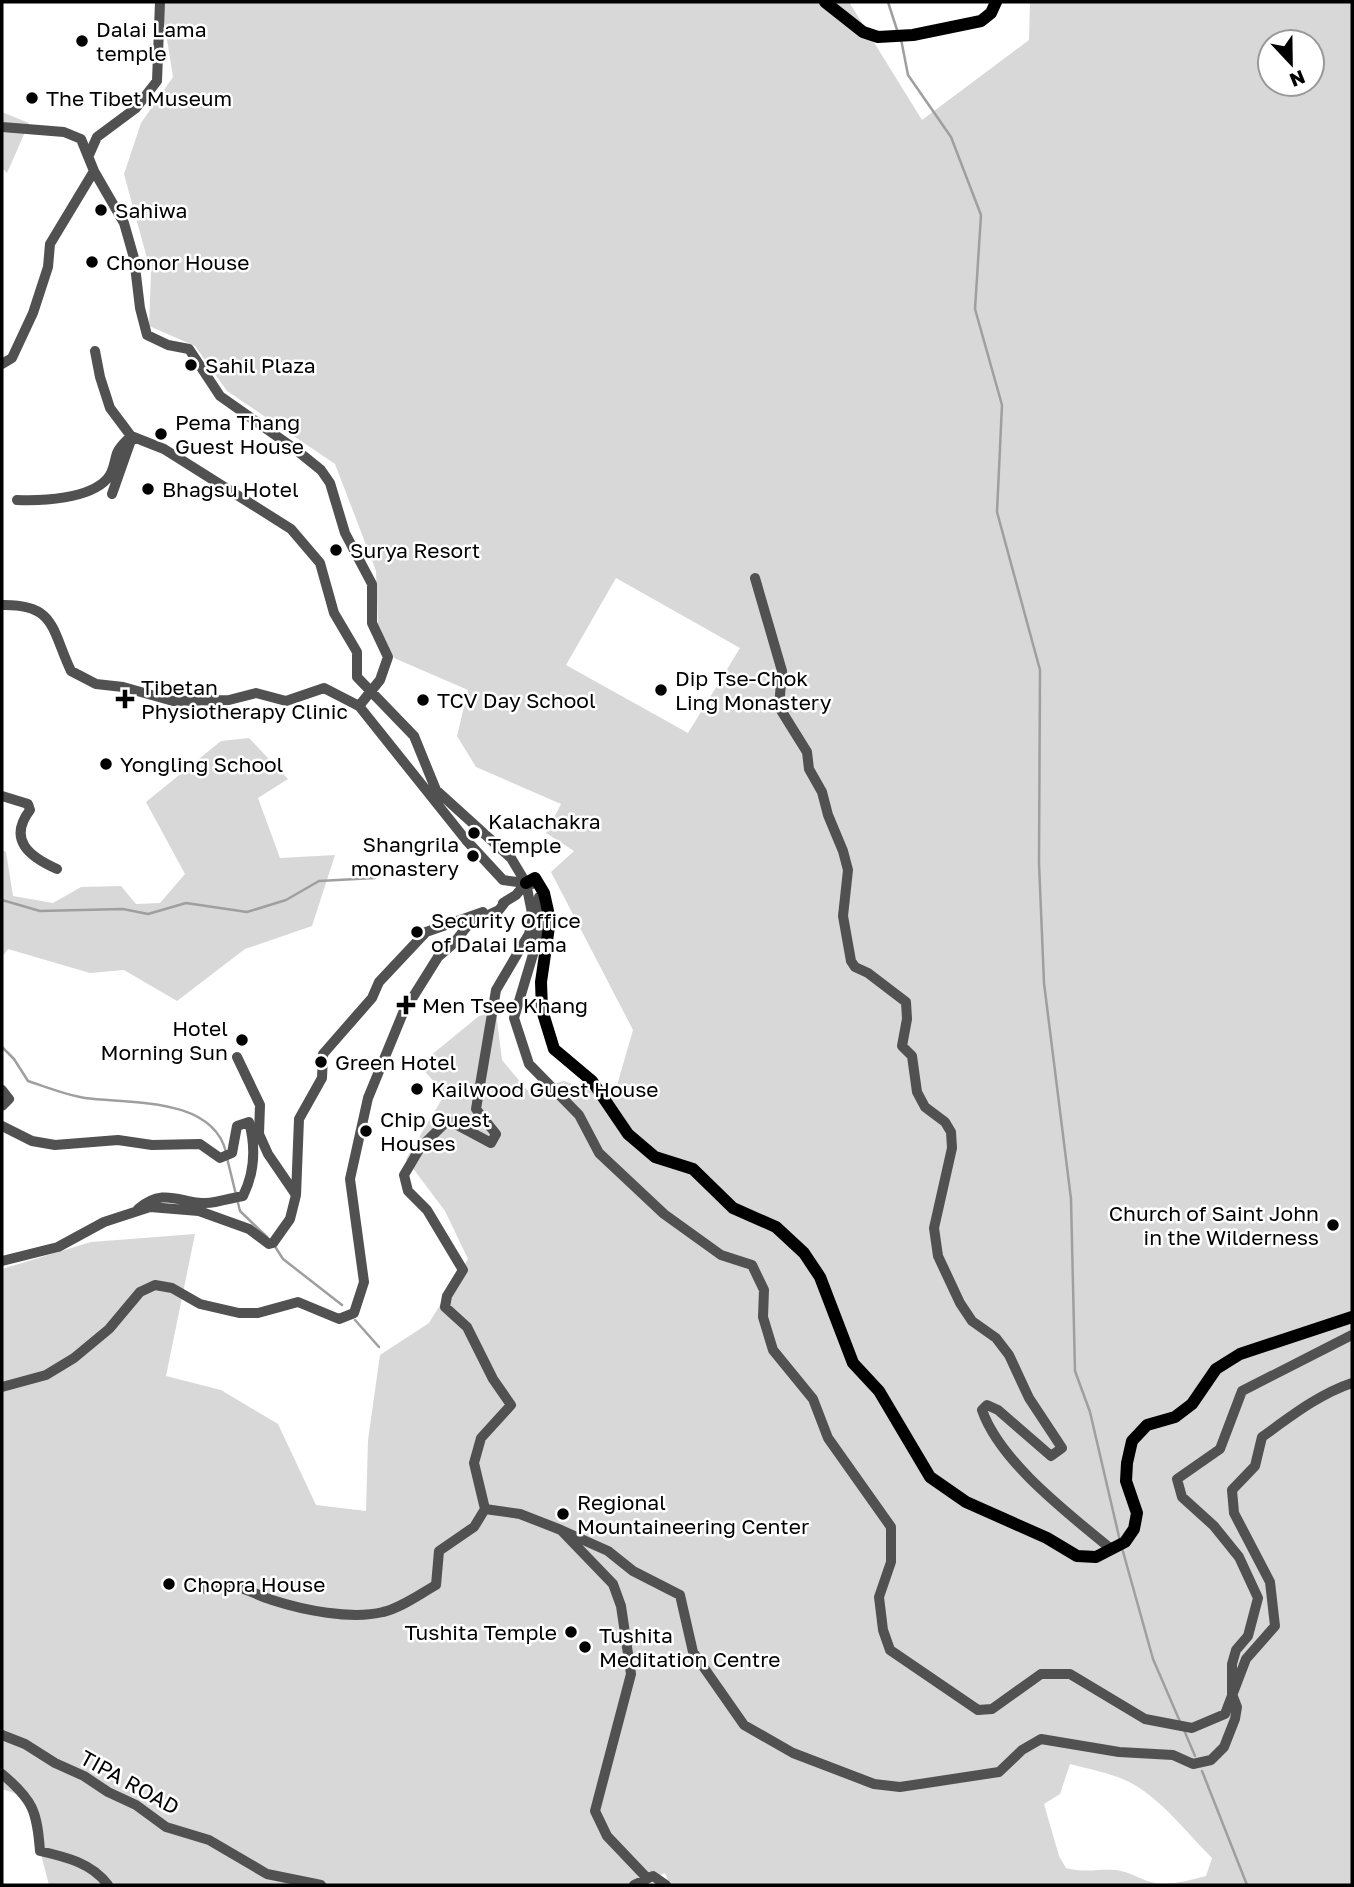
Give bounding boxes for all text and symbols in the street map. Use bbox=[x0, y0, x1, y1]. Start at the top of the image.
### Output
place label: Dalai Lama temple bbox=[96, 16, 207, 66]
north arrow bbox=[1256, 28, 1326, 98]
marker: Dalai Lama temple bbox=[74, 33, 90, 49]
text: N bbox=[1287, 66, 1309, 93]
place label: The Tibet Museum bbox=[46, 85, 232, 111]
marker: The Tibet Museum bbox=[24, 90, 40, 106]
place label: Sahiwa bbox=[115, 197, 187, 223]
marker: Sahiwa bbox=[93, 202, 109, 218]
place label: Chonor House bbox=[106, 249, 249, 275]
marker: Chonor House bbox=[84, 254, 100, 270]
place label: Sahil Plaza bbox=[205, 352, 316, 378]
marker: Sahil Plaza bbox=[183, 357, 199, 373]
place label: Pema Thang Guest House bbox=[175, 409, 304, 459]
marker: Pema Thang Guest House bbox=[153, 426, 169, 442]
place label: Bhagsu Hotel bbox=[162, 476, 299, 502]
marker: Bhagsu Hotel bbox=[140, 481, 156, 497]
place label: Surya Resort bbox=[350, 537, 480, 563]
marker: Surya Resort bbox=[328, 542, 344, 558]
place label: Dip Tse-Chok Ling Monastery bbox=[675, 665, 832, 715]
place label: Tibetan Physiotherapy Clinic bbox=[141, 674, 348, 724]
marker: Dip Tse-Chok Ling Monastery bbox=[653, 682, 669, 698]
place label: TCV Day School bbox=[437, 687, 596, 713]
marker: Tibetan Physiotherapy Clinic bbox=[115, 689, 135, 709]
marker: TCV Day School bbox=[415, 692, 431, 708]
place label: Yongling School bbox=[120, 751, 283, 777]
marker: Yongling School bbox=[98, 756, 114, 772]
place label: Kalachakra Temple bbox=[488, 808, 601, 858]
marker: Kalachakra Temple bbox=[466, 825, 482, 841]
place label: Shangrila monastery bbox=[351, 831, 459, 881]
marker: Shangrila monastery bbox=[465, 848, 481, 864]
place label: Security Office of Dalai Lama bbox=[431, 907, 581, 957]
marker: Security Office of Dalai Lama bbox=[409, 924, 425, 940]
place label: Men Tsee Khang bbox=[422, 992, 588, 1018]
marker: Men Tsee Khang bbox=[396, 995, 416, 1015]
place label: Hotel Morning Sun bbox=[100, 1015, 228, 1065]
marker: Hotel Morning Sun bbox=[234, 1032, 250, 1048]
place label: Green Hotel bbox=[335, 1049, 456, 1075]
marker: Green Hotel bbox=[313, 1054, 329, 1070]
place label: Kailwood Guest House bbox=[431, 1076, 659, 1102]
marker: Kailwood Guest House bbox=[409, 1081, 425, 1097]
place label: Chip Guest Houses bbox=[380, 1106, 490, 1156]
marker: Chip Guest Houses bbox=[358, 1123, 374, 1139]
place label: Church of Saint John in the Wilderness bbox=[1109, 1200, 1319, 1250]
marker: Church of Saint John in the Wilderness bbox=[1325, 1217, 1341, 1233]
place label: Regional Mountaineering Center bbox=[577, 1489, 809, 1539]
marker: Regional Mountaineering Center bbox=[555, 1506, 571, 1522]
place label: Chopra House bbox=[183, 1571, 325, 1597]
marker: Chopra House bbox=[161, 1576, 177, 1592]
place label: Tushita Temple bbox=[404, 1619, 557, 1645]
place label: Tushita Meditation Centre bbox=[599, 1622, 780, 1672]
marker: Tushita Temple bbox=[563, 1624, 579, 1640]
marker: Tushita Meditation Centre bbox=[577, 1639, 593, 1655]
street label: TIPA ROAD bbox=[76, 1744, 184, 1820]

